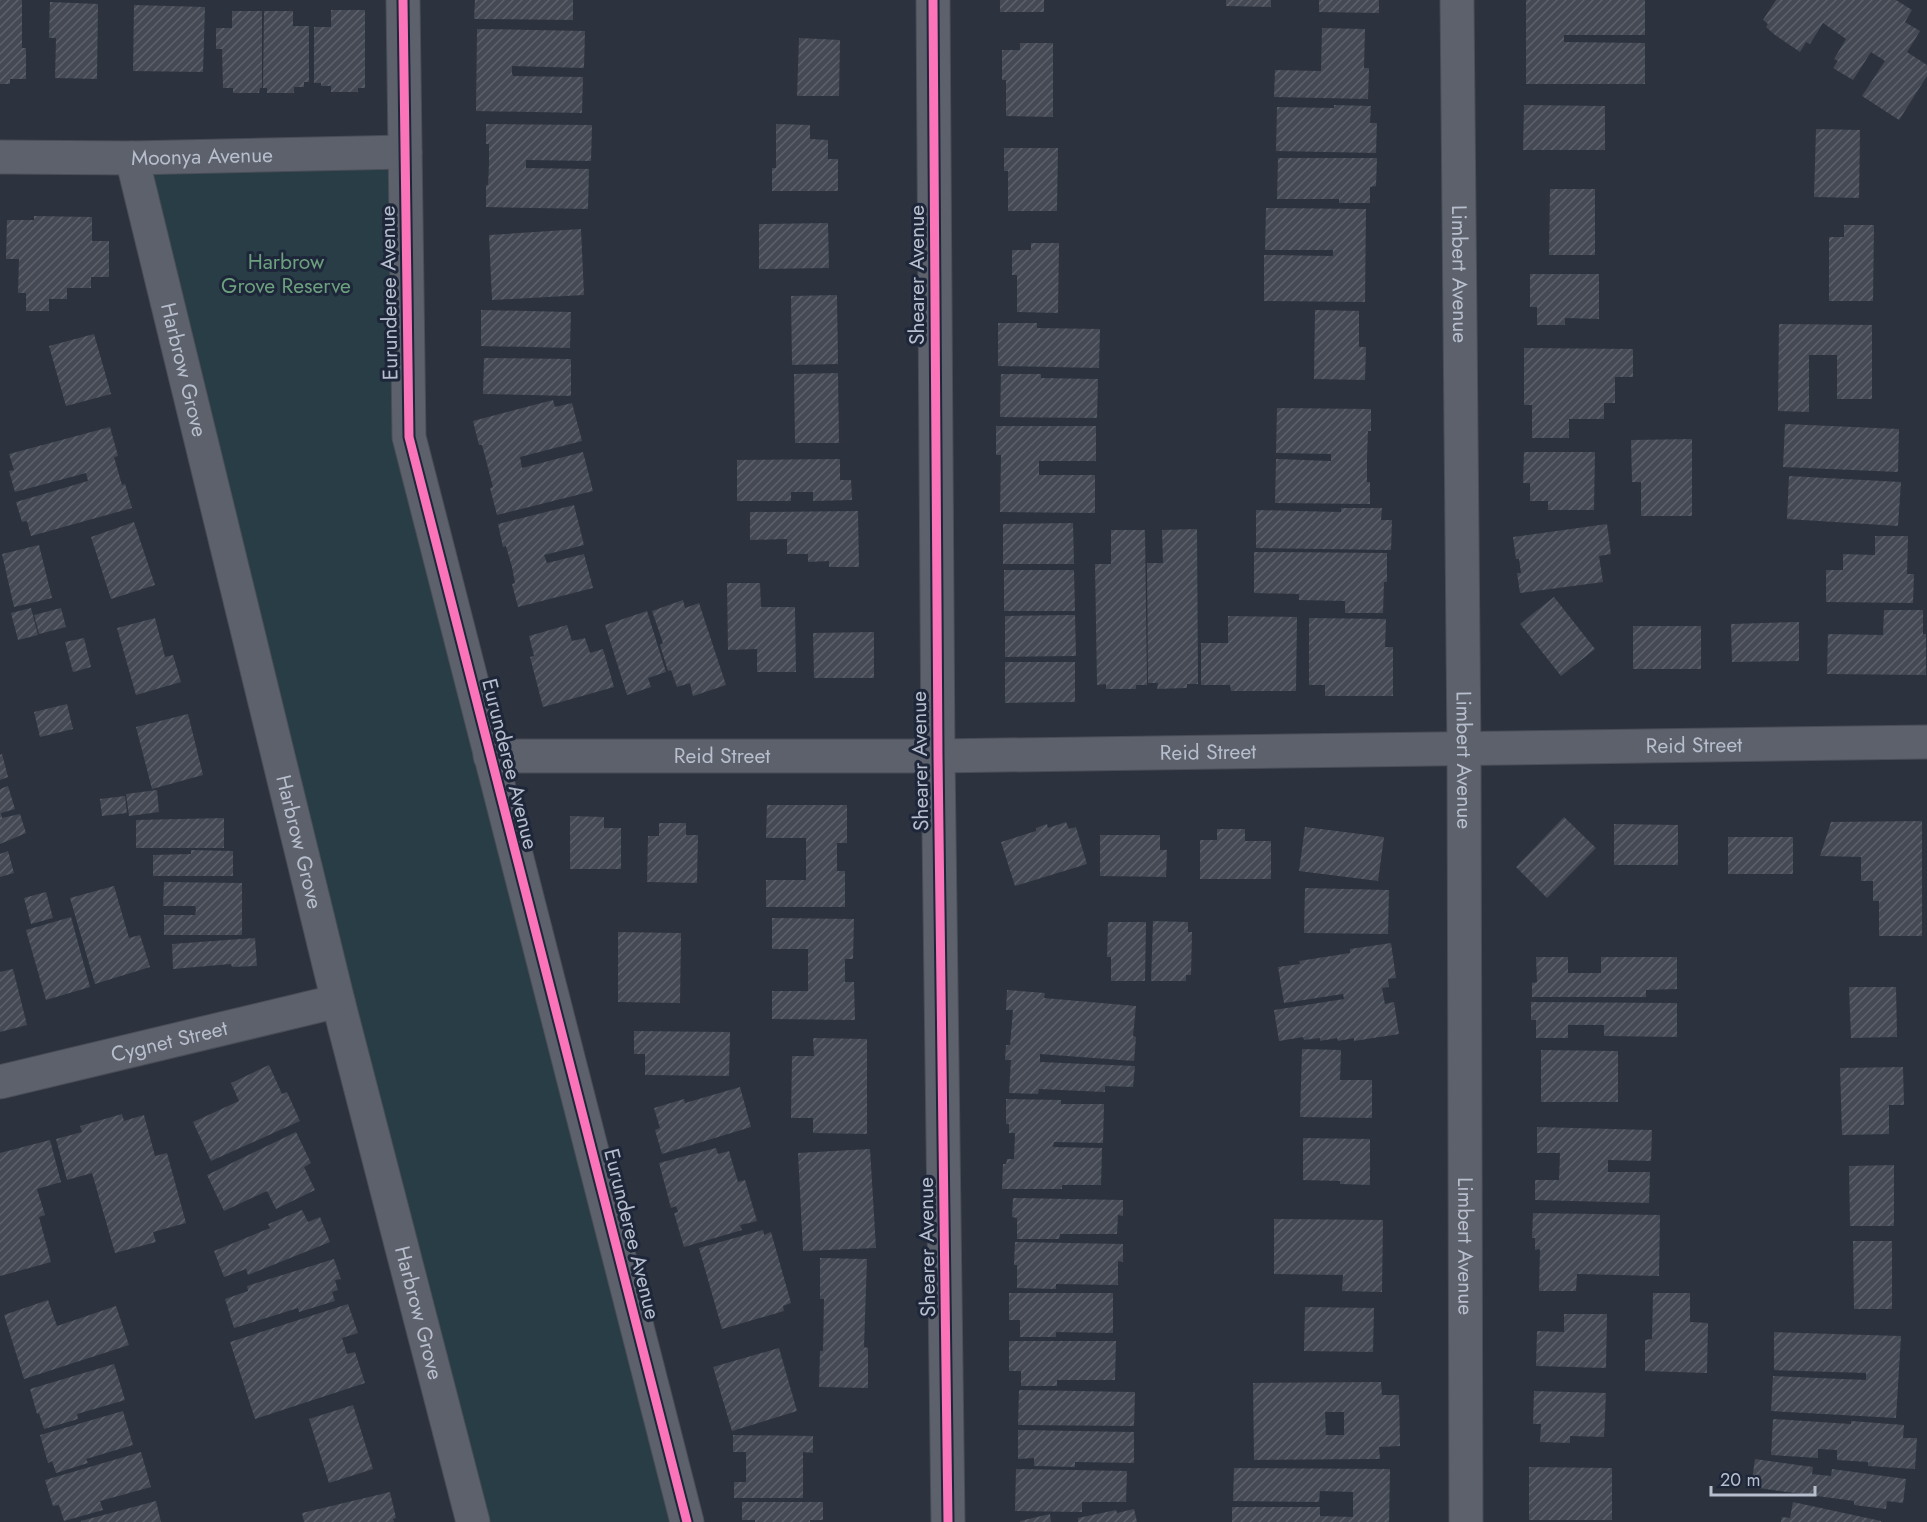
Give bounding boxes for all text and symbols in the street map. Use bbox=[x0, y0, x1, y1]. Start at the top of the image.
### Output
street label: Moonya Avenue bbox=[131, 140, 273, 173]
street label: Eurunderee Avenue bbox=[372, 205, 406, 381]
street label: Shearer Avenue bbox=[902, 205, 932, 345]
street label: Limbert Avenue bbox=[1444, 205, 1475, 343]
park label: Harbrow Grove Reserve bbox=[221, 247, 351, 301]
street label: Harbrow Grove bbox=[153, 300, 215, 440]
street label: Eurunderee Avenue bbox=[474, 676, 546, 853]
street label: Shearer Avenue bbox=[904, 691, 936, 831]
street label: Limbert Avenue bbox=[1448, 691, 1479, 829]
street label: Reid Street bbox=[1645, 730, 1742, 761]
street label: Reid Street bbox=[1160, 736, 1256, 768]
street label: Reid Street bbox=[674, 741, 770, 771]
street label: Harbrow Grove bbox=[268, 772, 330, 912]
street label: Cygnet Street bbox=[108, 1013, 230, 1070]
street label: Eurunderee Avenue bbox=[596, 1146, 668, 1323]
street label: Shearer Avenue bbox=[911, 1177, 943, 1317]
street label: Limbert Avenue bbox=[1450, 1177, 1480, 1315]
street label: Harbrow Grove bbox=[387, 1243, 451, 1383]
scale bar bbox=[1711, 1459, 1814, 1497]
text: 20 m bbox=[1720, 1467, 1760, 1493]

